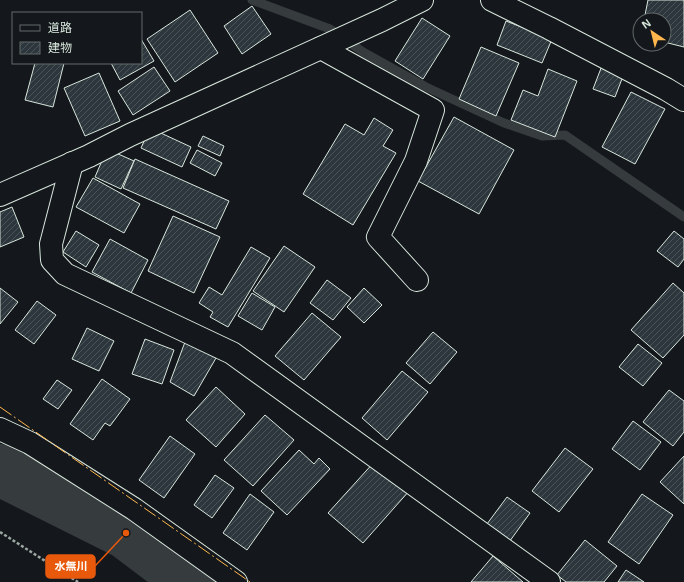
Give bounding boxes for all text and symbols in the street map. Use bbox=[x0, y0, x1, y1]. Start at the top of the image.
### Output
legend bbox=[12, 12, 142, 64]
north arrow bbox=[632, 12, 672, 52]
text: N bbox=[640, 17, 653, 31]
text: 道路 bbox=[48, 21, 72, 35]
text: 建物 bbox=[48, 41, 72, 55]
callout: 水無川 bbox=[46, 555, 95, 578]
text: 水無川 bbox=[55, 560, 88, 572]

